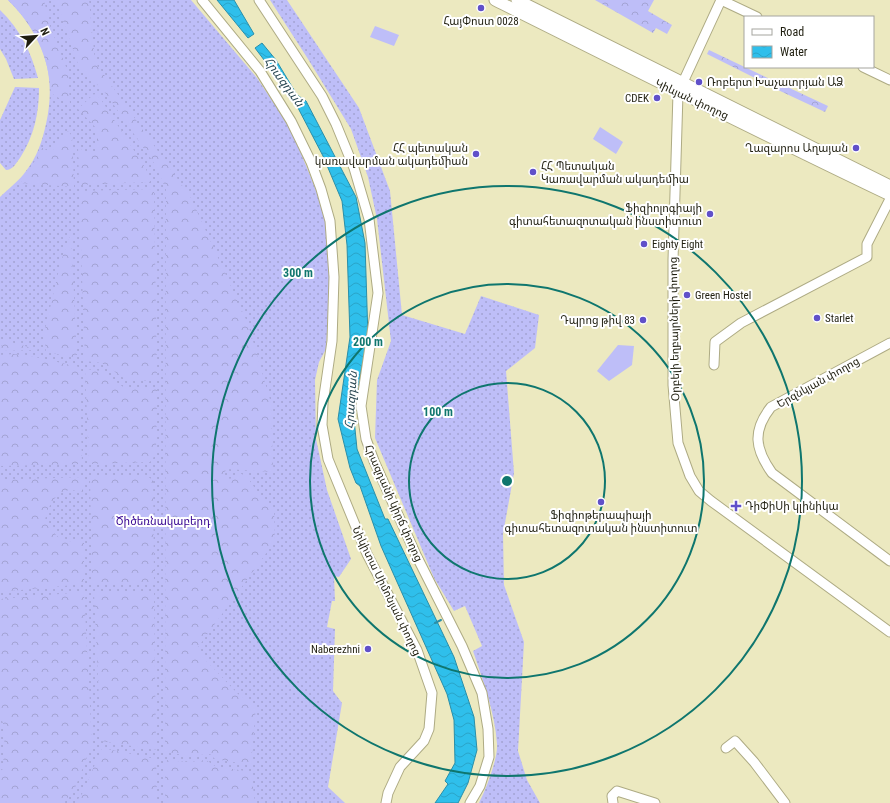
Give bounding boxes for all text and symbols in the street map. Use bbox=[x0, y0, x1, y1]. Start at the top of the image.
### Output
marker: ՀայՓոստ 0028 bbox=[476, 3, 486, 13]
place label: ՀայՓոստ 0028 bbox=[443, 15, 519, 28]
north arrow bbox=[16, 16, 56, 56]
legend bbox=[744, 16, 874, 68]
text: Road bbox=[780, 25, 804, 39]
text: N bbox=[37, 26, 52, 38]
text: Water bbox=[780, 45, 808, 59]
water label: Հրազդան bbox=[261, 55, 307, 110]
place label: Ռոբերտ Խաչատրյան ԱՁ bbox=[707, 76, 843, 89]
street label: Կիևյան փողոց bbox=[653, 77, 731, 122]
marker: Ռոբերտ Խաչատրյան ԱՁ bbox=[694, 77, 704, 87]
place label: CDEK bbox=[625, 92, 649, 105]
marker: CDEK bbox=[652, 93, 662, 103]
place label: ՀՀ պետական կառավարման ակադեմիան bbox=[315, 142, 468, 168]
place label: Ղազարոս Աղայան bbox=[745, 142, 848, 155]
marker: Ղազարոս Աղայան bbox=[851, 143, 861, 153]
marker: ՀՀ պետական կառավարման ակադեմիան bbox=[471, 149, 481, 159]
place label: ՀՀ Պետական Կառավարման ակադեմիա bbox=[541, 160, 689, 186]
marker: ՀՀ Պետական Կառավարման ակադեմիա bbox=[528, 167, 538, 177]
place label: Ֆիզիոլոգիայի գիտահետազոտական ինստիտուտ bbox=[509, 202, 702, 228]
marker: Ֆիզիոլոգիայի գիտահետազոտական ինստիտուտ bbox=[705, 209, 715, 219]
place label: Eighty Eight bbox=[652, 238, 703, 251]
marker: Eighty Eight bbox=[639, 239, 649, 249]
street label: Օրբելի եղբայրների փողոց bbox=[667, 257, 682, 401]
text: 300 m bbox=[283, 266, 313, 280]
place label: Green Hostel bbox=[695, 289, 751, 302]
marker: Green Hostel bbox=[682, 290, 692, 300]
place label: Starlet bbox=[825, 312, 854, 325]
marker: Starlet bbox=[812, 313, 822, 323]
place label: Դպրոց թիվ 83 bbox=[560, 314, 635, 327]
marker: Դպրոց թիվ 83 bbox=[638, 315, 648, 325]
text: 200 m bbox=[353, 335, 383, 349]
street label: Երզնկյան փողոց bbox=[775, 354, 862, 411]
water label: Հրազդան bbox=[342, 370, 360, 429]
text: 100 m bbox=[423, 405, 453, 419]
street label: Հրազդանի կիրճ փողոց bbox=[362, 443, 425, 564]
centre of rings bbox=[500, 474, 514, 488]
marker: Ֆիզիոթերապիայի գիտահետազոտական ինստիտուտ bbox=[596, 497, 606, 507]
marker: ԴիՓիՍի կլինիկա bbox=[730, 500, 742, 512]
place label: ԴիՓիՍի կլինիկա bbox=[745, 500, 839, 513]
place label: Ֆիզիոթերապիայի գիտահետազոտական ինստիտուտ bbox=[504, 509, 698, 535]
park label: Ծիծեռնակաբերդ bbox=[116, 515, 210, 528]
street label: Նիկիտա Սիմոնյան փողոց bbox=[350, 524, 424, 658]
place label: Naberezhni bbox=[311, 643, 360, 656]
marker: Naberezhni bbox=[363, 644, 373, 654]

